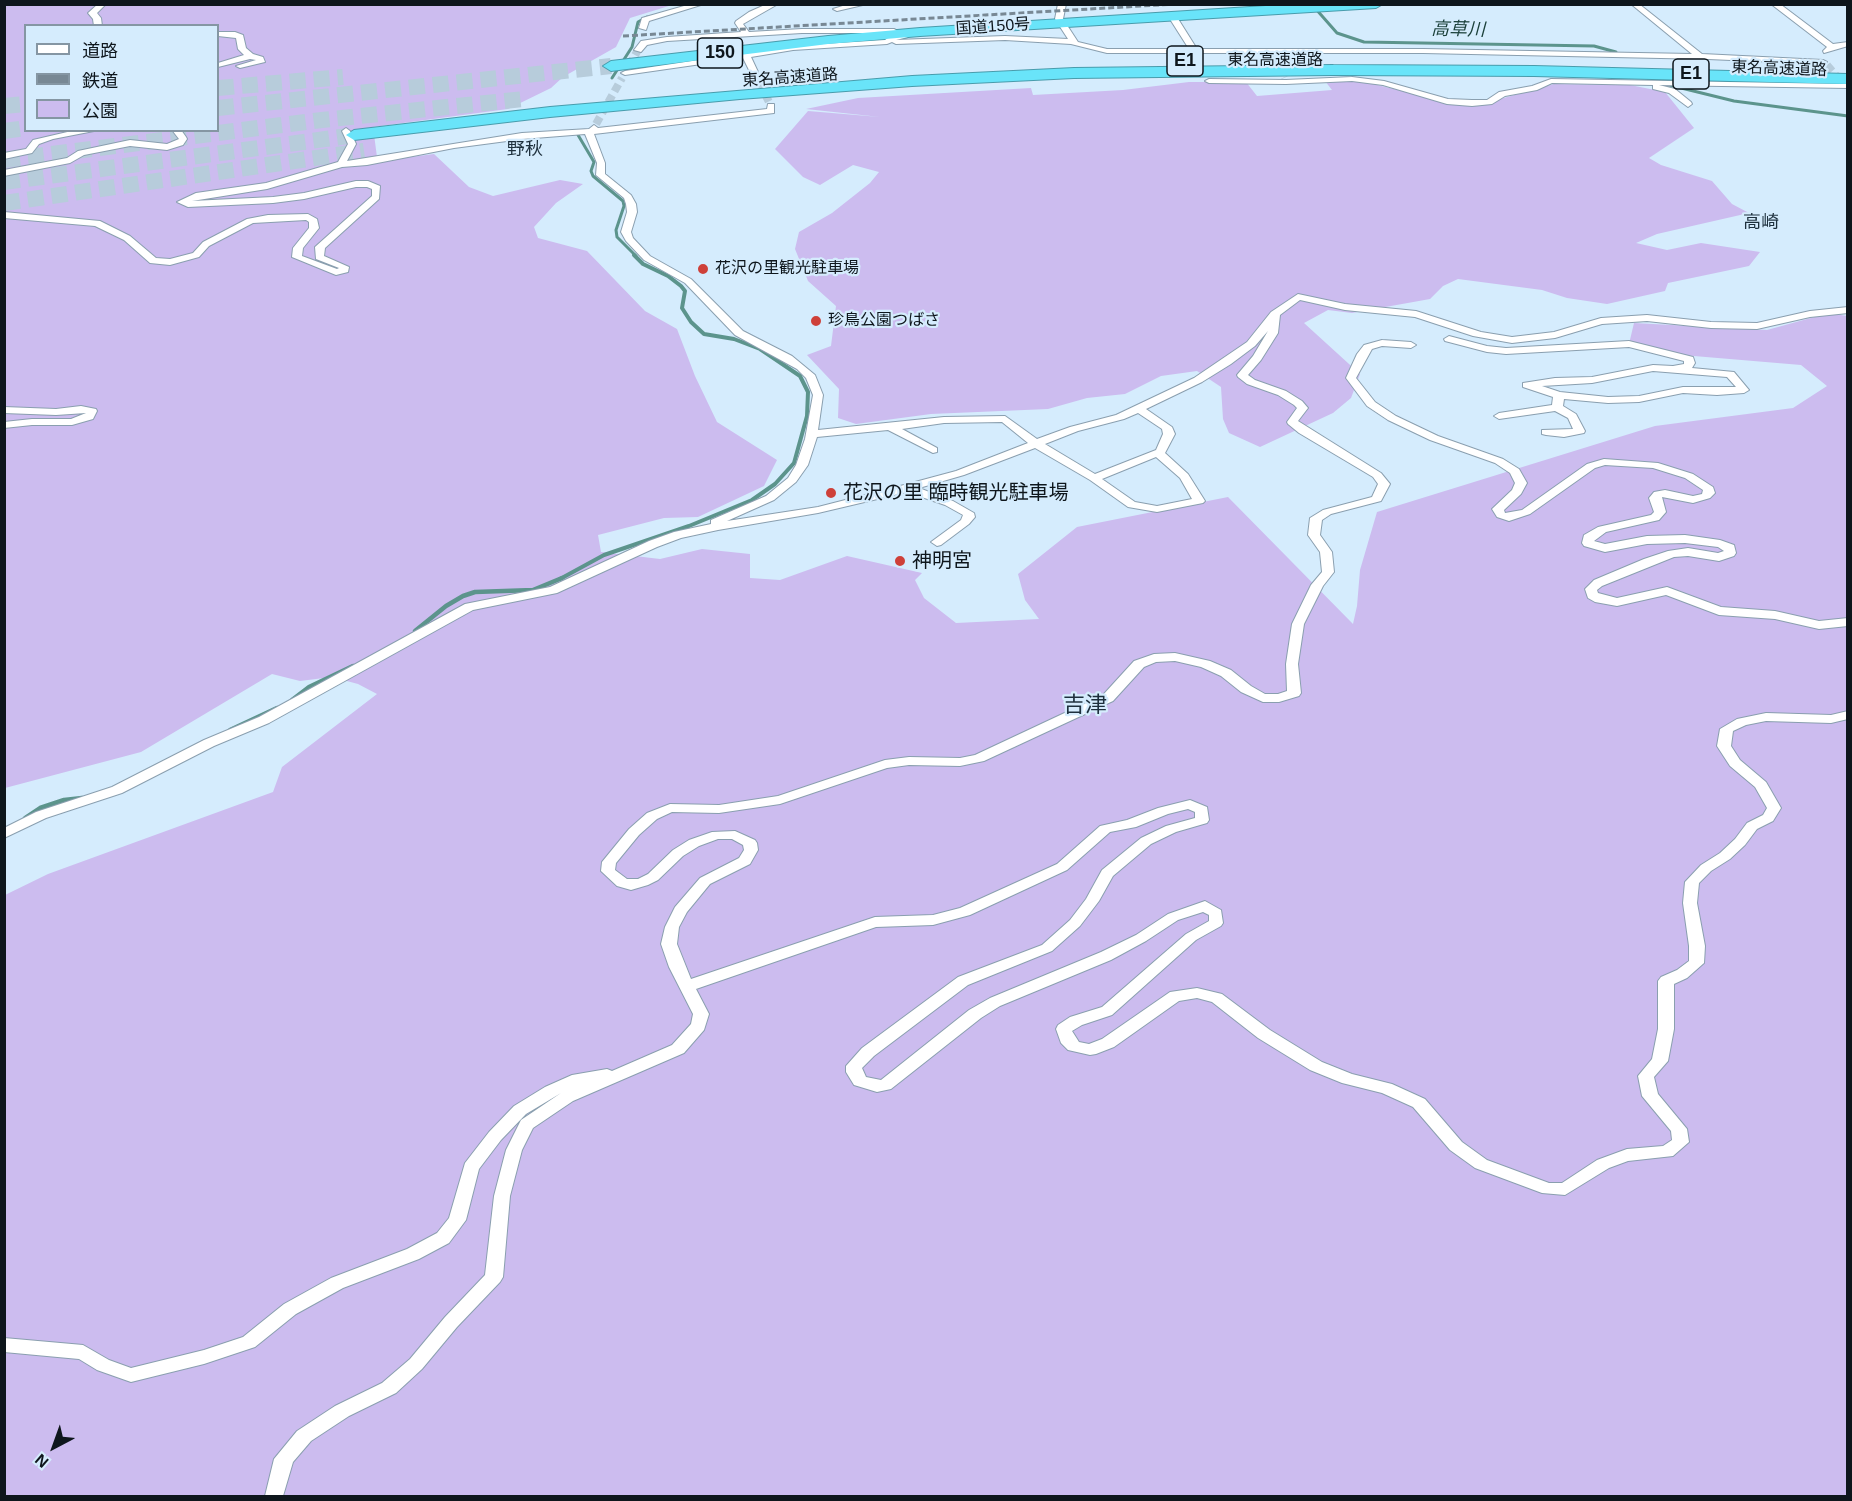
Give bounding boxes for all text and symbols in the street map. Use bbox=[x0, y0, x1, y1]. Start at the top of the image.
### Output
street label: 国道150号 bbox=[955, 15, 1031, 39]
water label: 高草川 bbox=[1431, 19, 1485, 41]
legend bbox=[24, 24, 219, 132]
road number: 150 bbox=[698, 38, 742, 68]
text: 道路 bbox=[82, 41, 118, 61]
road number: E1 bbox=[1167, 46, 1203, 76]
street label: 東名高速道路 bbox=[1227, 51, 1323, 71]
street label: 東名高速道路 bbox=[1731, 58, 1827, 80]
road number: E1 bbox=[1673, 59, 1709, 89]
street label: 東名高速道路 bbox=[741, 65, 839, 91]
text: 鉄道 bbox=[82, 71, 118, 91]
text: 公園 bbox=[82, 101, 118, 121]
district label: 野秋 bbox=[507, 139, 543, 161]
district label: 高崎 bbox=[1743, 212, 1779, 234]
place label: 花沢の里観光駐車場 bbox=[715, 259, 859, 279]
marker: 花沢の里観光駐車場 bbox=[696, 262, 710, 276]
place label: 珍鳥公園つばさ bbox=[828, 311, 940, 331]
marker: 珍鳥公園つばさ bbox=[809, 314, 823, 328]
place label: 花沢の里 臨時観光駐車場 bbox=[843, 481, 1069, 505]
marker: 花沢の里 臨時観光駐車場 bbox=[824, 486, 838, 500]
place label: 神明宮 bbox=[912, 549, 972, 573]
marker: 神明宮 bbox=[893, 554, 907, 568]
district label: 吉津 bbox=[1063, 693, 1107, 719]
north arrow bbox=[24, 1417, 84, 1477]
text: N bbox=[32, 1451, 52, 1471]

